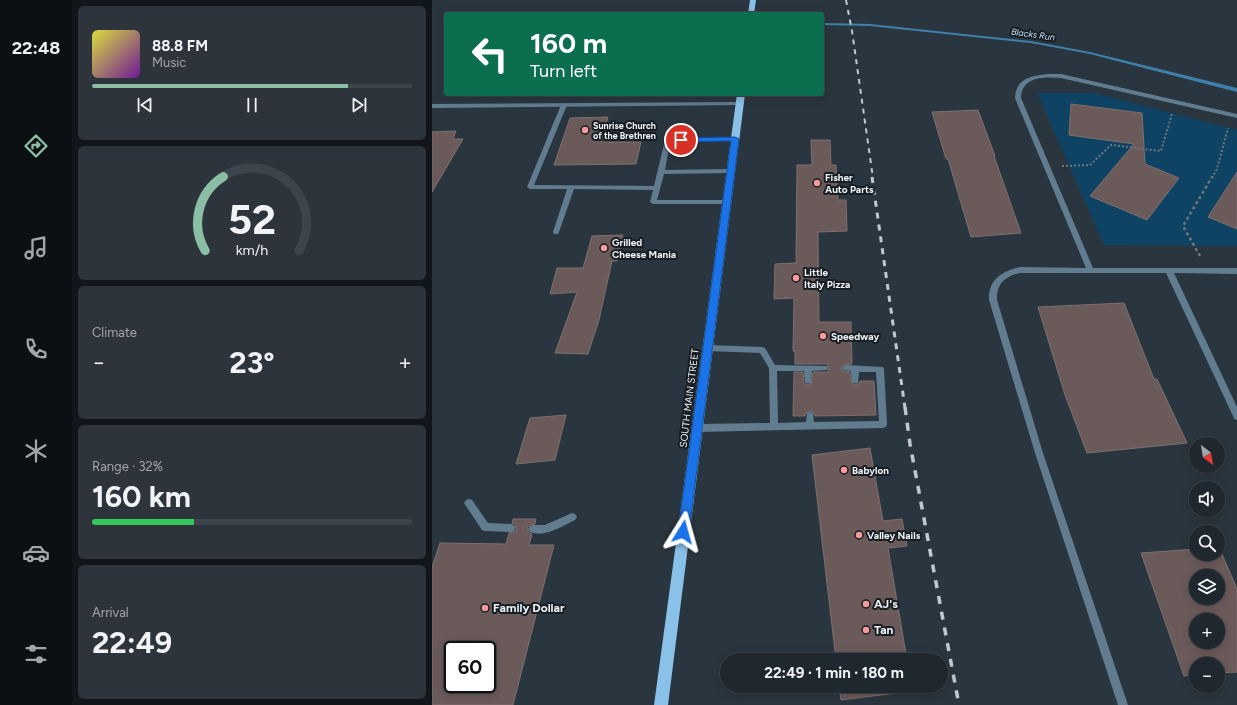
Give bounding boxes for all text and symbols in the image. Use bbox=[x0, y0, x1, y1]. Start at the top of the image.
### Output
water label: Blacks Run bbox=[1010, 25, 1056, 43]
text: 160 m bbox=[530, 26, 607, 60]
icon: left bbox=[464, 28, 516, 80]
text: 22:48 bbox=[12, 37, 60, 59]
text: 88.8 FM bbox=[152, 37, 208, 55]
text: Music bbox=[152, 55, 186, 70]
text: Turn left bbox=[530, 60, 597, 82]
icon: previous bbox=[134, 94, 156, 116]
icon: pause bbox=[241, 94, 263, 116]
icon: next bbox=[348, 94, 370, 116]
place label: Sunrise Church of the Brethren bbox=[593, 120, 656, 141]
pin bbox=[664, 123, 698, 157]
marker: Sunrise Church of the Brethren bbox=[580, 125, 590, 135]
icon: arrive bbox=[670, 129, 692, 151]
icon: directions bbox=[22, 132, 50, 160]
place label: Fisher Auto Parts bbox=[825, 171, 874, 196]
marker: Fisher Auto Parts bbox=[812, 178, 822, 188]
text: 52 bbox=[228, 193, 276, 243]
icon: music bbox=[22, 234, 50, 262]
place label: Grilled Cheese Mania bbox=[612, 236, 676, 261]
text: km/h bbox=[236, 240, 268, 258]
marker: Grilled Cheese Mania bbox=[599, 243, 609, 253]
place label: Little Italy Pizza bbox=[804, 266, 850, 291]
marker: Little Italy Pizza bbox=[791, 273, 801, 283]
text: Climate bbox=[92, 325, 137, 340]
place label: Speedway bbox=[831, 330, 879, 343]
marker: Speedway bbox=[818, 331, 828, 341]
icon: phone bbox=[22, 335, 50, 363]
text: 23° bbox=[229, 344, 275, 381]
street label: SOUTH MAIN STREET bbox=[676, 347, 702, 448]
text: − bbox=[92, 349, 106, 376]
text: + bbox=[398, 349, 412, 376]
icon: climate bbox=[22, 437, 50, 465]
north arrow bbox=[1189, 437, 1225, 473]
map controls bbox=[1189, 437, 1225, 693]
text: Range · 32% bbox=[92, 459, 163, 474]
place label: Babylon bbox=[852, 464, 889, 477]
marker: Babylon bbox=[839, 465, 849, 475]
text: 160 km bbox=[92, 478, 191, 515]
button: sound bbox=[1189, 481, 1225, 517]
position arrow bbox=[662, 511, 704, 553]
button: search bbox=[1189, 525, 1225, 561]
place label: Valley Nails bbox=[867, 529, 921, 542]
marker: Valley Nails bbox=[854, 530, 864, 540]
icon: car bbox=[22, 539, 50, 567]
button: layers bbox=[1189, 569, 1225, 605]
place label: AJ's bbox=[874, 597, 898, 611]
marker: AJ's bbox=[861, 599, 871, 609]
place label: Family Dollar bbox=[493, 601, 565, 615]
marker: Family Dollar bbox=[480, 603, 490, 613]
text: Arrival bbox=[92, 605, 129, 620]
button: + bbox=[1189, 613, 1225, 649]
place label: Tan bbox=[874, 623, 894, 637]
text: 22:49 bbox=[92, 624, 172, 661]
marker: Tan bbox=[861, 625, 871, 635]
icon: filters bbox=[22, 640, 50, 668]
speed limit sign: 60 bbox=[444, 641, 496, 693]
button: − bbox=[1189, 657, 1225, 693]
text: 22:49 · 1 min · 180 m bbox=[764, 664, 904, 682]

